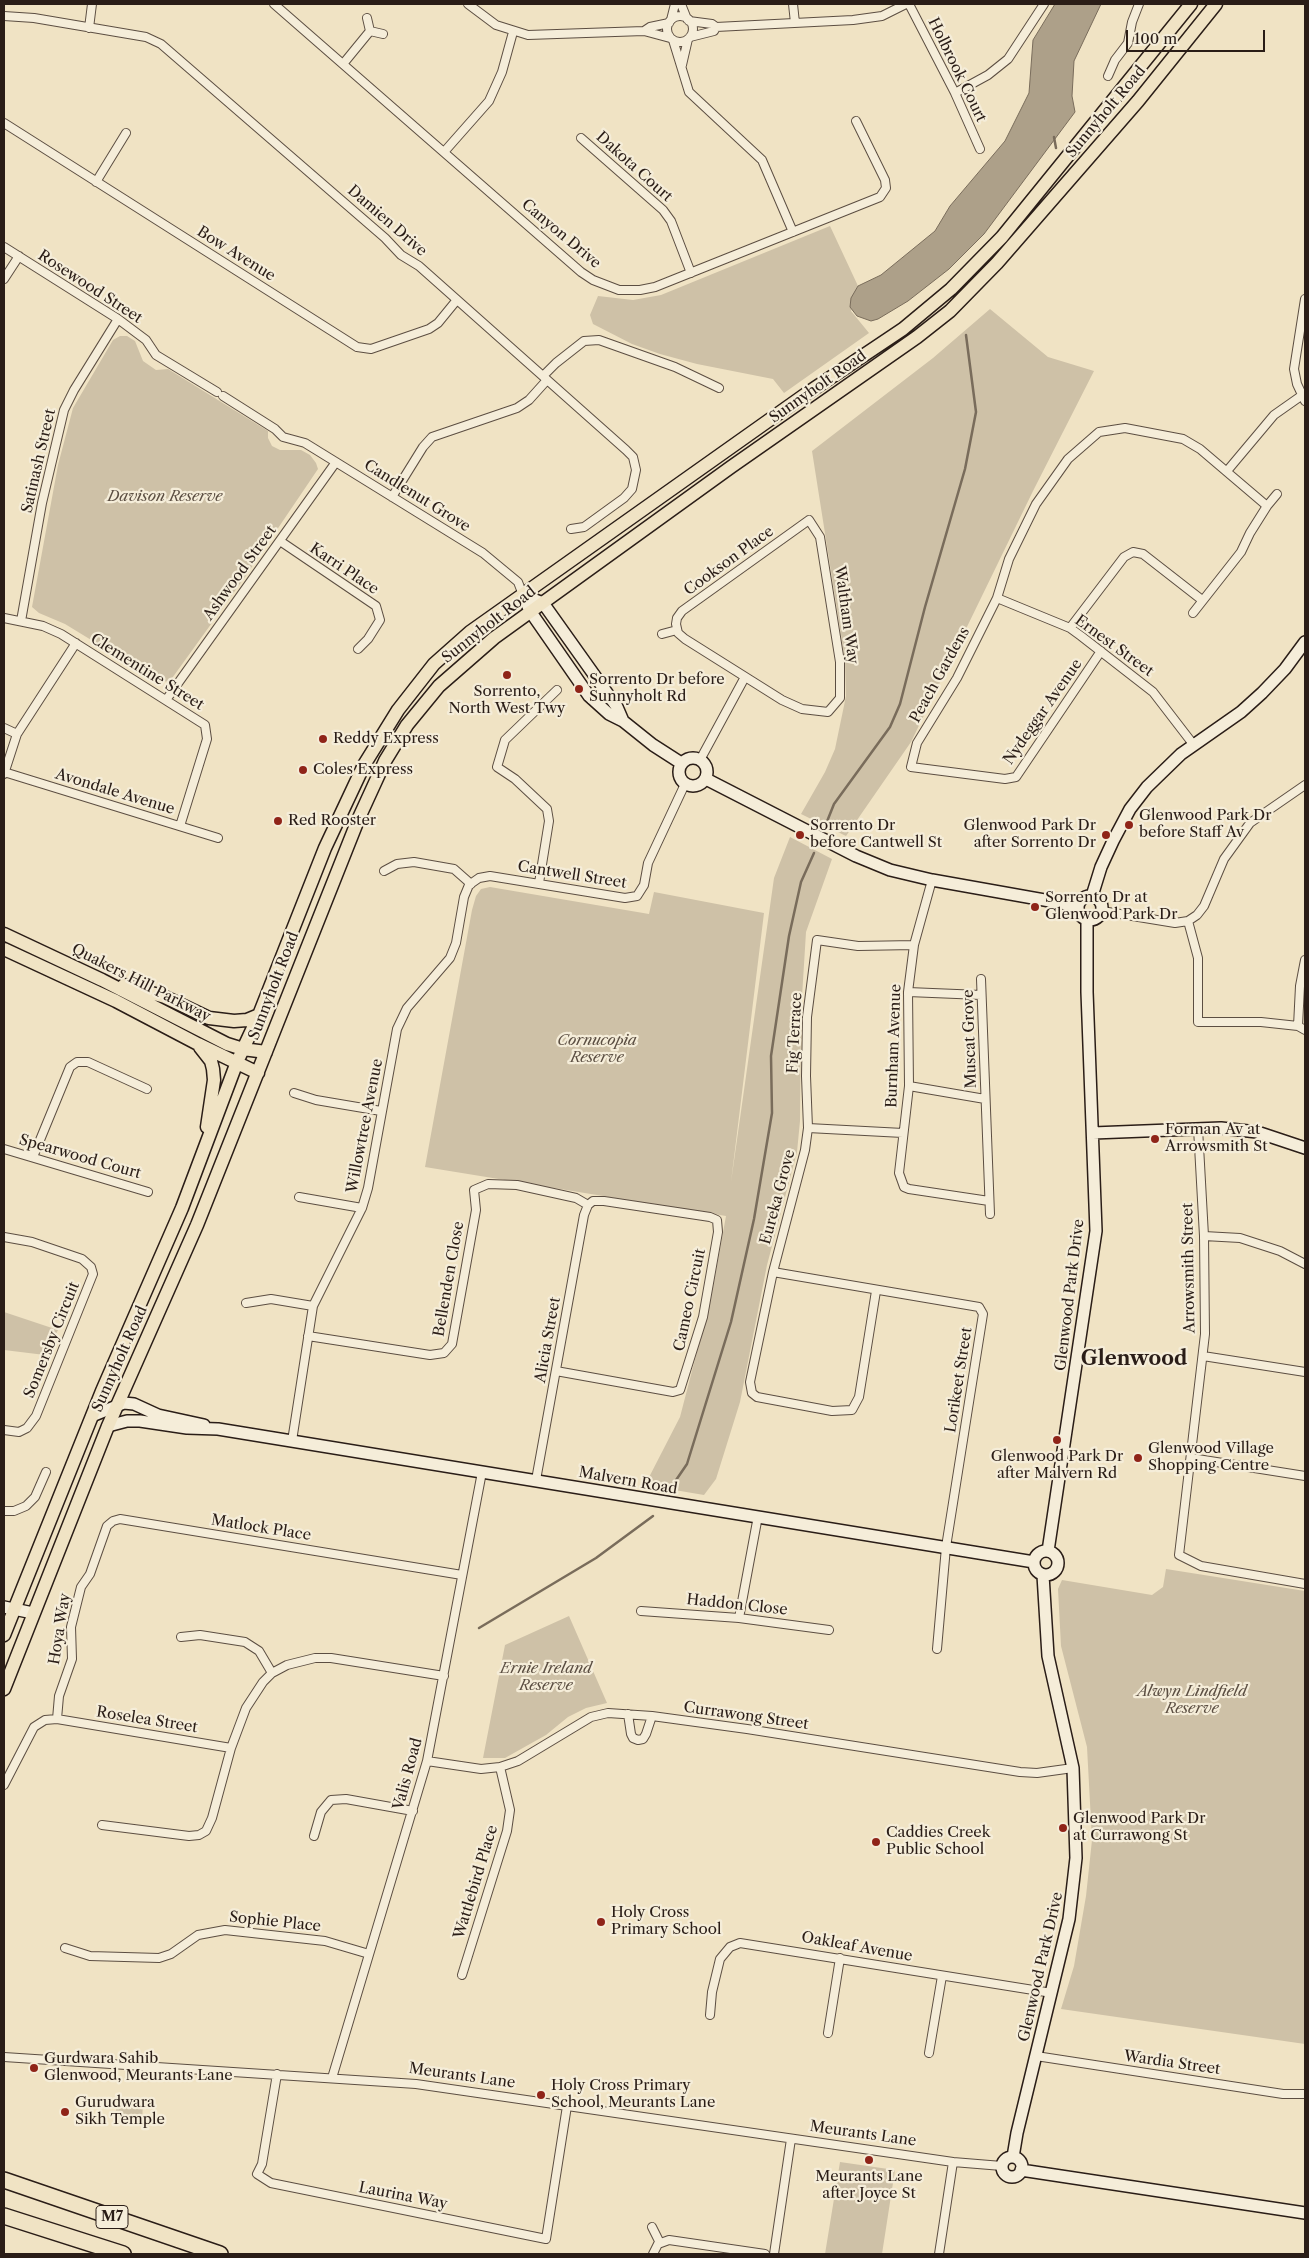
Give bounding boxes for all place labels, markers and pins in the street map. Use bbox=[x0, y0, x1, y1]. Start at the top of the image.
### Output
marker: Sorrento, North West Twy bbox=[501, 669, 513, 681]
place label: Sorrento Dr before Sunnyholt Rd bbox=[589, 671, 725, 706]
place label: Sorrento, North West Twy bbox=[449, 683, 565, 718]
marker: Sorrento Dr before Sunnyholt Rd bbox=[573, 683, 585, 695]
place label: Reddy Express bbox=[333, 730, 439, 748]
marker: Reddy Express bbox=[317, 733, 329, 745]
place label: Coles Express bbox=[313, 761, 413, 779]
marker: Coles Express bbox=[297, 764, 309, 776]
place label: Glenwood Park Dr before Staff Av bbox=[1139, 807, 1272, 842]
place label: Red Rooster bbox=[288, 812, 376, 830]
marker: Red Rooster bbox=[272, 815, 284, 827]
place label: Sorrento Dr before Cantwell St bbox=[810, 817, 942, 852]
place label: Glenwood Park Dr after Sorrento Dr bbox=[963, 817, 1096, 852]
marker: Glenwood Park Dr before Staff Av bbox=[1123, 819, 1135, 831]
marker: Sorrento Dr before Cantwell St bbox=[794, 829, 806, 841]
marker: Glenwood Park Dr after Sorrento Dr bbox=[1100, 829, 1112, 841]
place label: Sorrento Dr at Glenwood Park Dr bbox=[1045, 889, 1178, 924]
marker: Sorrento Dr at Glenwood Park Dr bbox=[1029, 901, 1041, 913]
place label: Forman Av at Arrowsmith St bbox=[1165, 1121, 1267, 1156]
marker: Forman Av at Arrowsmith St bbox=[1149, 1133, 1161, 1145]
marker: Glenwood Park Dr after Malvern Rd bbox=[1051, 1434, 1063, 1446]
place label: Glenwood Village Shopping Centre bbox=[1148, 1440, 1274, 1475]
place label: Glenwood Park Dr after Malvern Rd bbox=[991, 1448, 1123, 1483]
marker: Glenwood Village Shopping Centre bbox=[1132, 1452, 1144, 1464]
place label: Glenwood Park Dr at Currawong St bbox=[1073, 1810, 1206, 1845]
marker: Glenwood Park Dr at Currawong St bbox=[1057, 1822, 1069, 1834]
place label: Caddies Creek Public School bbox=[886, 1824, 990, 1859]
marker: Caddies Creek Public School bbox=[870, 1836, 882, 1848]
place label: Holy Cross Primary School bbox=[611, 1904, 721, 1939]
marker: Holy Cross Primary School bbox=[595, 1916, 607, 1928]
place label: Gurdwara Sahib Glenwood, Meurants Lane bbox=[44, 2050, 233, 2085]
marker: Gurdwara Sahib Glenwood, Meurants Lane bbox=[28, 2062, 40, 2074]
place label: Holy Cross Primary School, Meurants Lane bbox=[551, 2077, 715, 2112]
marker: Holy Cross Primary School, Meurants Lane bbox=[535, 2089, 547, 2101]
place label: Gurudwara Sikh Temple bbox=[75, 2094, 165, 2129]
marker: Gurudwara Sikh Temple bbox=[59, 2106, 71, 2118]
marker: Meurants Lane after Joyce St bbox=[863, 2154, 875, 2166]
place label: Meurants Lane after Joyce St bbox=[815, 2168, 923, 2203]

